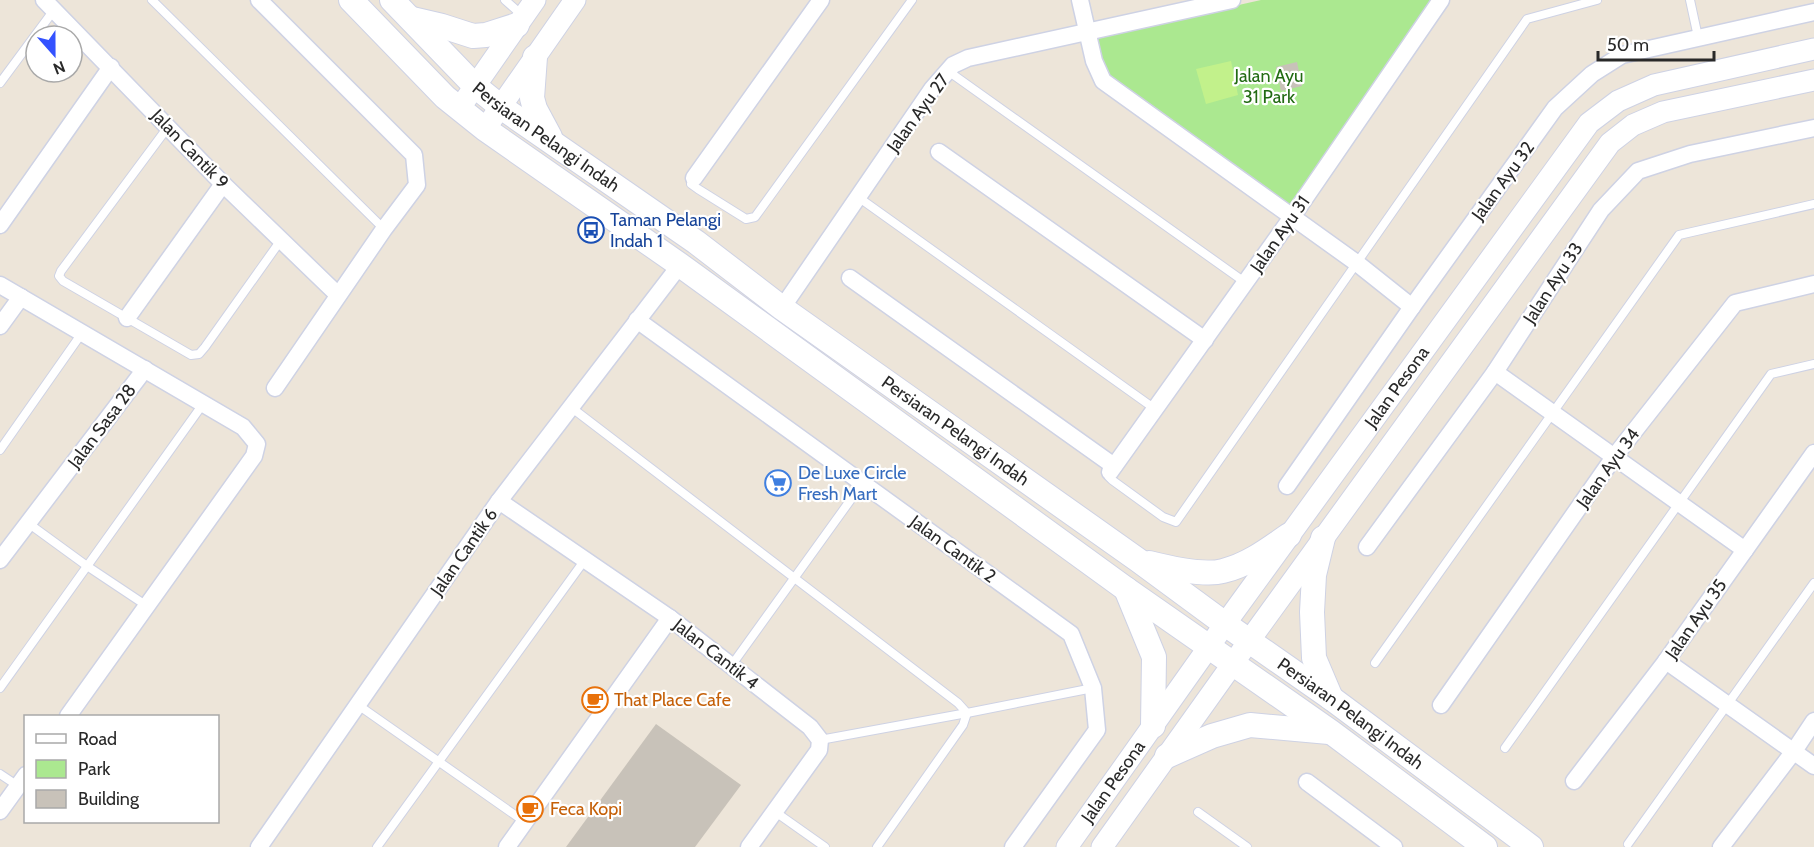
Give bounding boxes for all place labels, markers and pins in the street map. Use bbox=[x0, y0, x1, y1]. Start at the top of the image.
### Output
place label: Taman Pelangi Indah 1 bbox=[610, 209, 721, 252]
bus stop icon: Taman Pelangi Indah 1 bbox=[576, 215, 606, 245]
place label: De Luxe Circle Fresh Mart bbox=[798, 462, 907, 505]
supermarket icon: De Luxe Circle Fresh Mart bbox=[763, 468, 793, 498]
cafe icon: That Place Cafe bbox=[580, 685, 610, 715]
place label: That Place Cafe bbox=[614, 689, 731, 711]
cafe icon: Feca Kopi bbox=[515, 794, 545, 824]
place label: Feca Kopi bbox=[550, 798, 622, 820]

